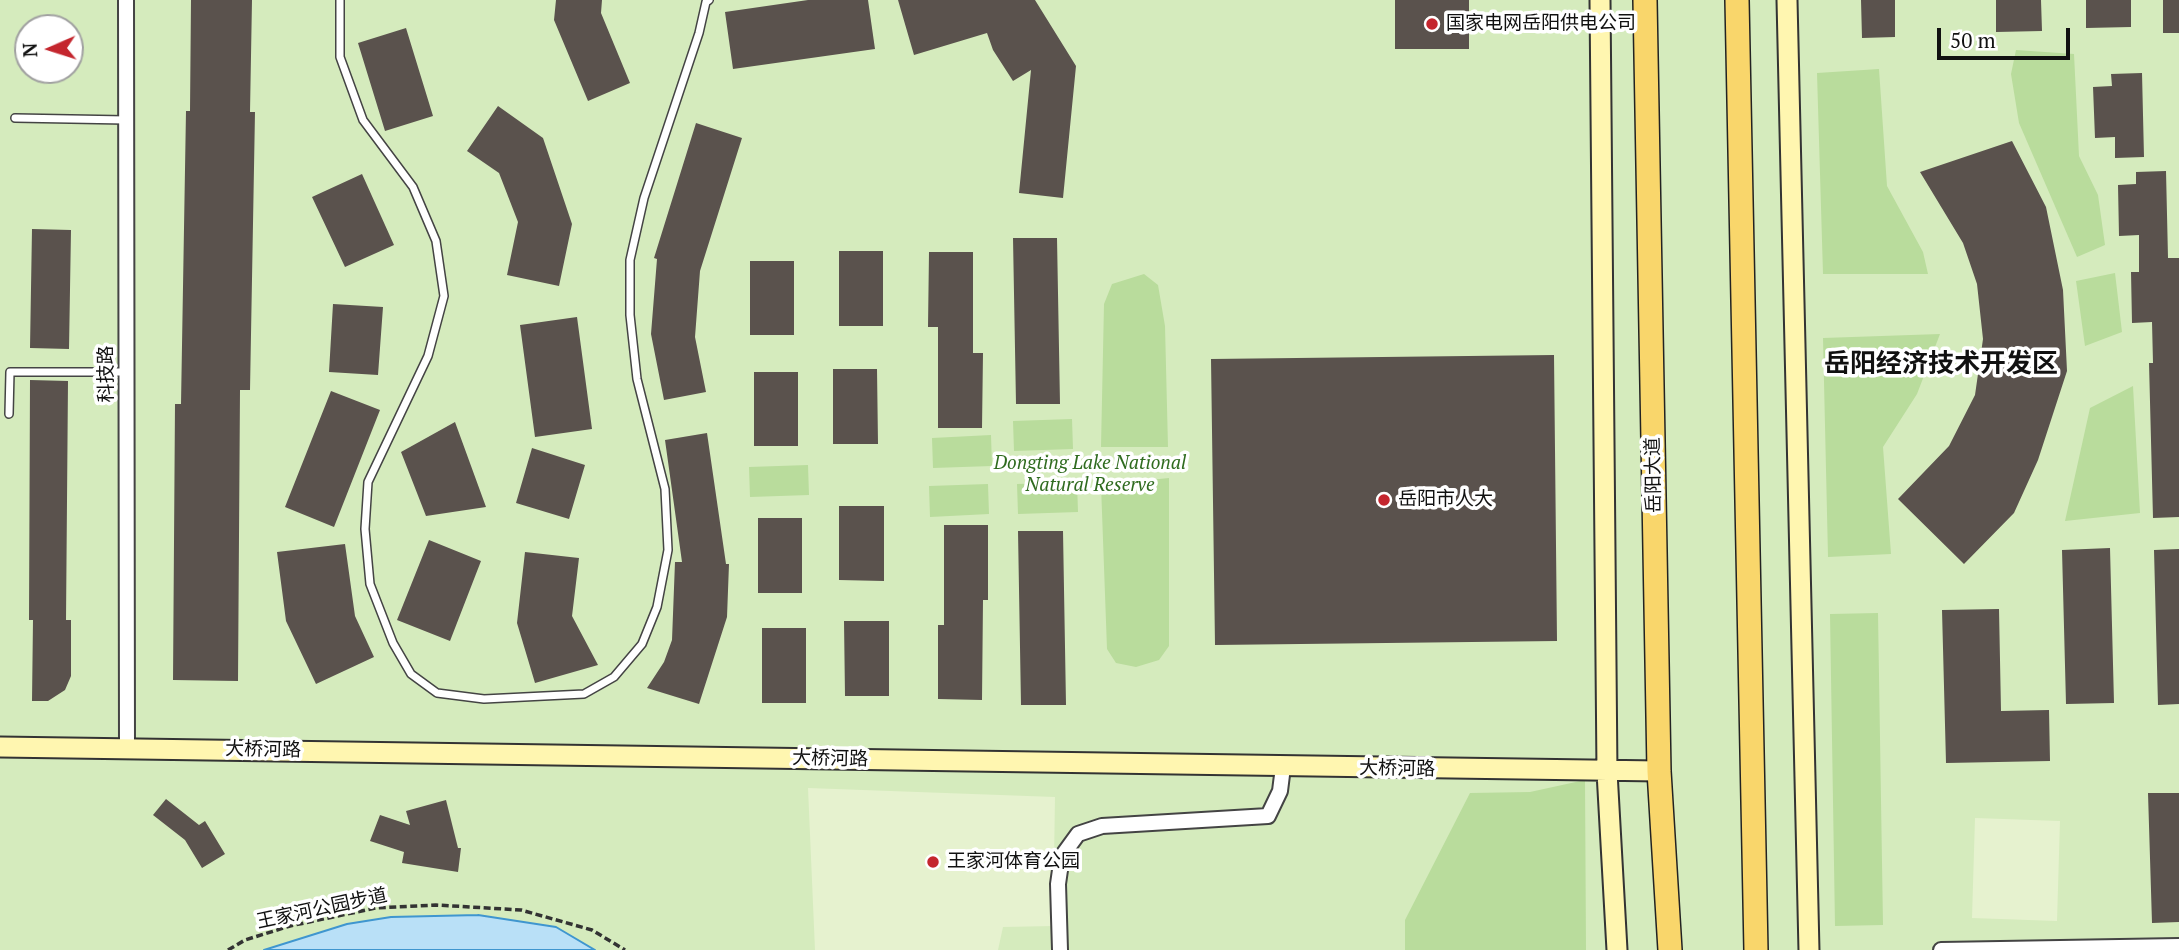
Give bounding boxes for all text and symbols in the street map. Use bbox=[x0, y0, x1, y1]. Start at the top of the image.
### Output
place label: 国家电网岳阳供电公司 bbox=[1446, 13, 1636, 35]
north arrow bbox=[14, 14, 84, 84]
scale bar bbox=[1941, 14, 2074, 58]
marker: 国家电网岳阳供电公司 bbox=[1424, 16, 1440, 32]
text: 50 m bbox=[1950, 26, 1996, 54]
text: N bbox=[17, 42, 42, 58]
street label: 科技路 bbox=[96, 346, 118, 402]
district label: 岳阳经济技术开发区 bbox=[1824, 349, 2058, 381]
street label: 岳阳大道 bbox=[1642, 437, 1666, 513]
park label: Dongting Lake National Natural Reserve bbox=[994, 453, 1186, 497]
place label: 岳阳市人大 bbox=[1398, 489, 1493, 511]
marker: 岳阳市人大 bbox=[1376, 492, 1392, 508]
street label: 大桥河路 bbox=[225, 738, 301, 762]
street label: 大桥河路 bbox=[792, 747, 868, 771]
street label: 大桥河路 bbox=[1359, 757, 1435, 781]
place label: 王家河体育公园 bbox=[947, 851, 1080, 873]
marker: 王家河体育公园 bbox=[925, 854, 941, 870]
street label: 王家河公园步道 bbox=[255, 884, 389, 934]

